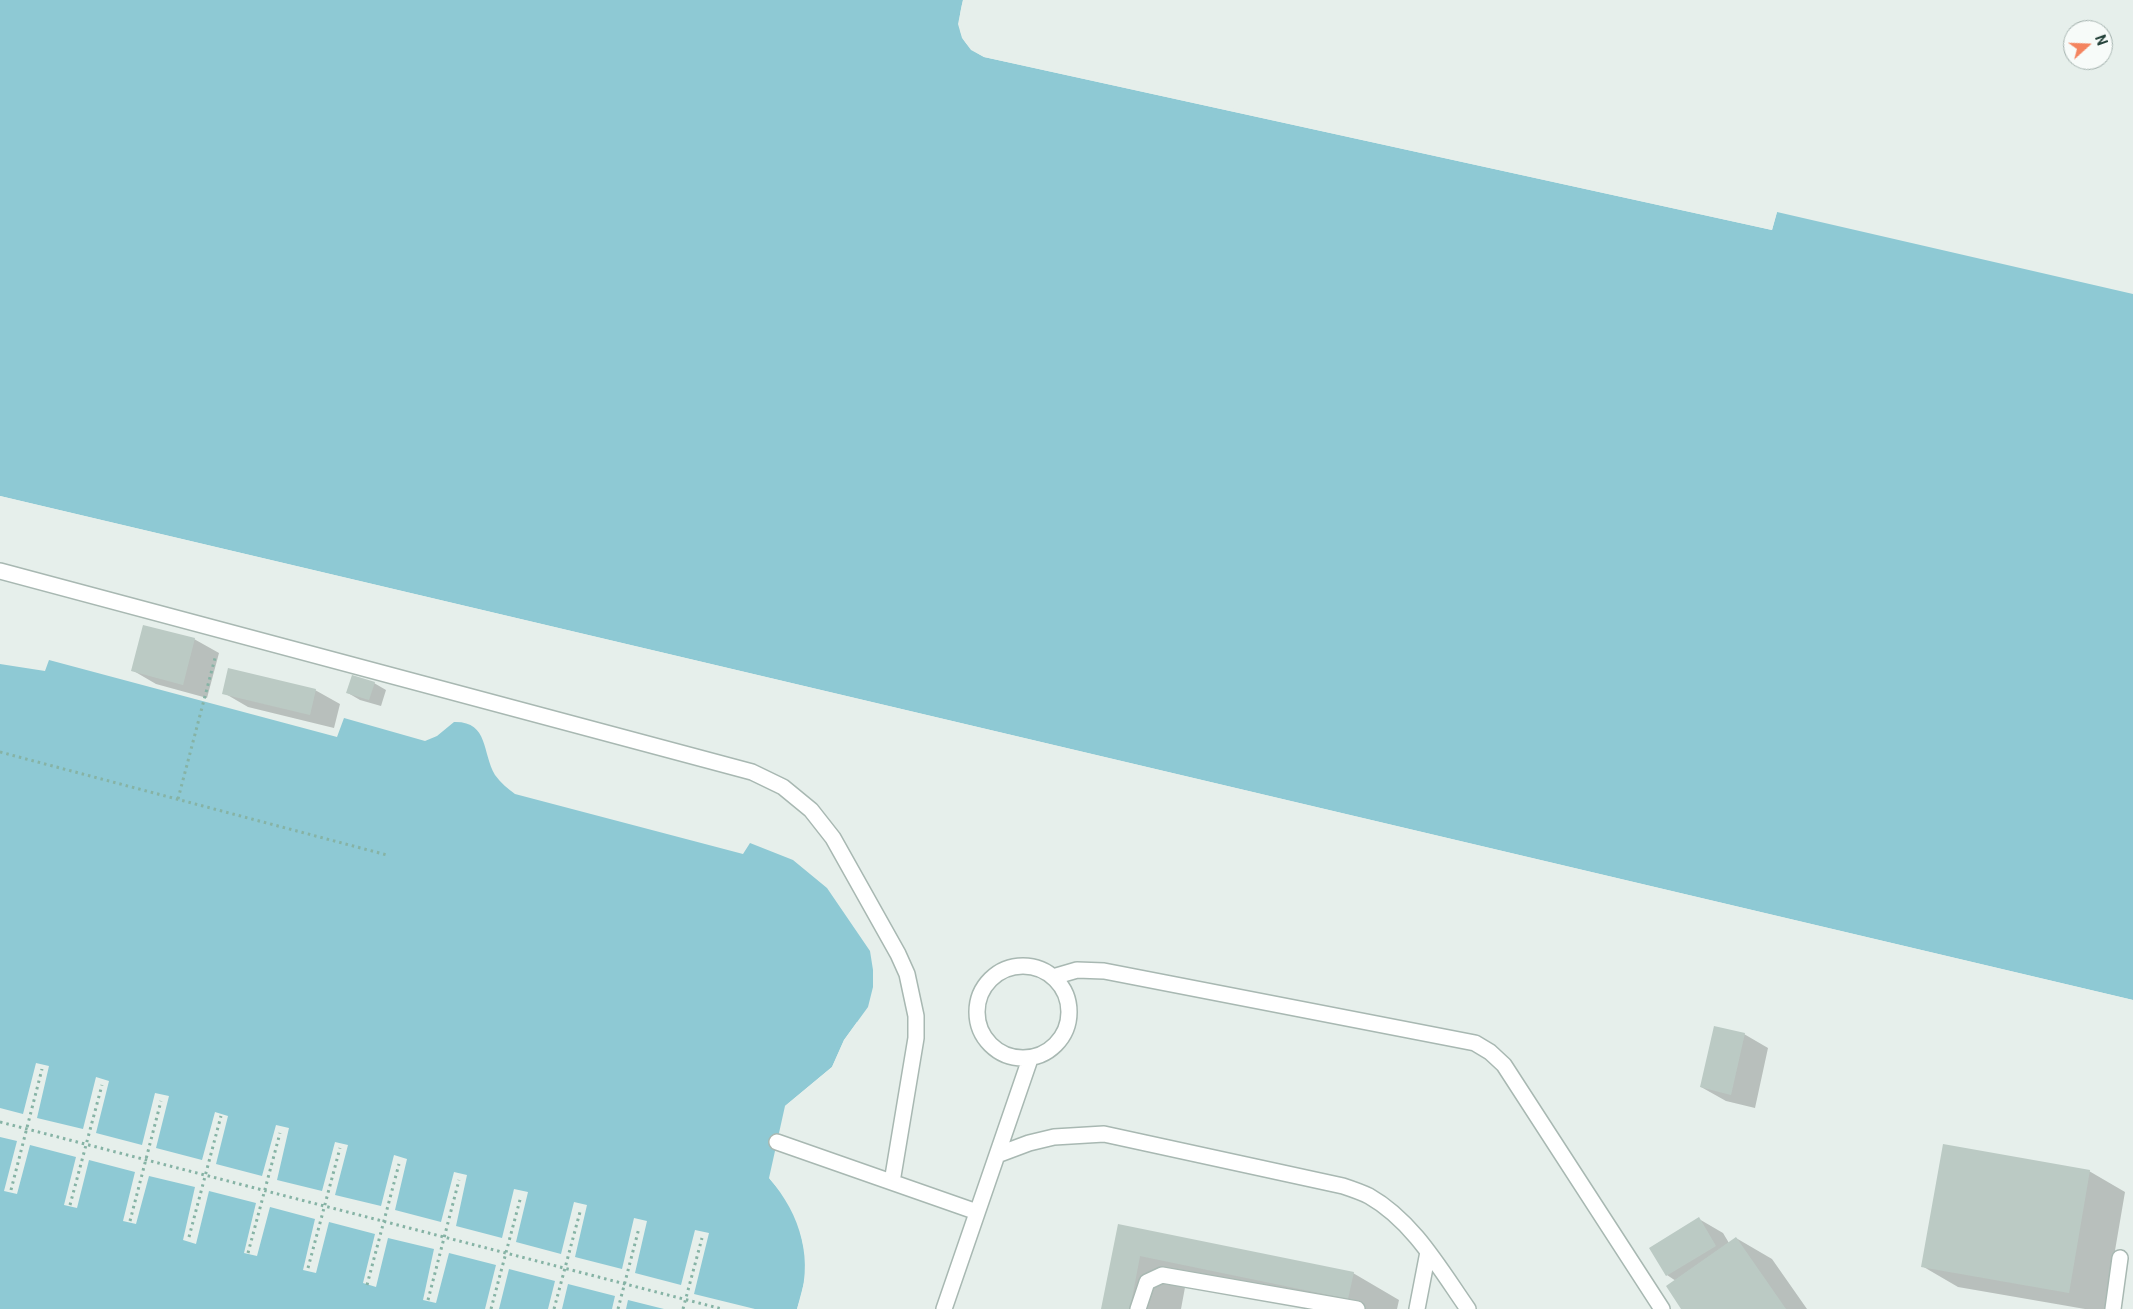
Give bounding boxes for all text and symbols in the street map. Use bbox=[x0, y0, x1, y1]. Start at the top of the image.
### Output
north arrow bbox=[2063, 20, 2113, 70]
text: N bbox=[2092, 33, 2110, 48]

